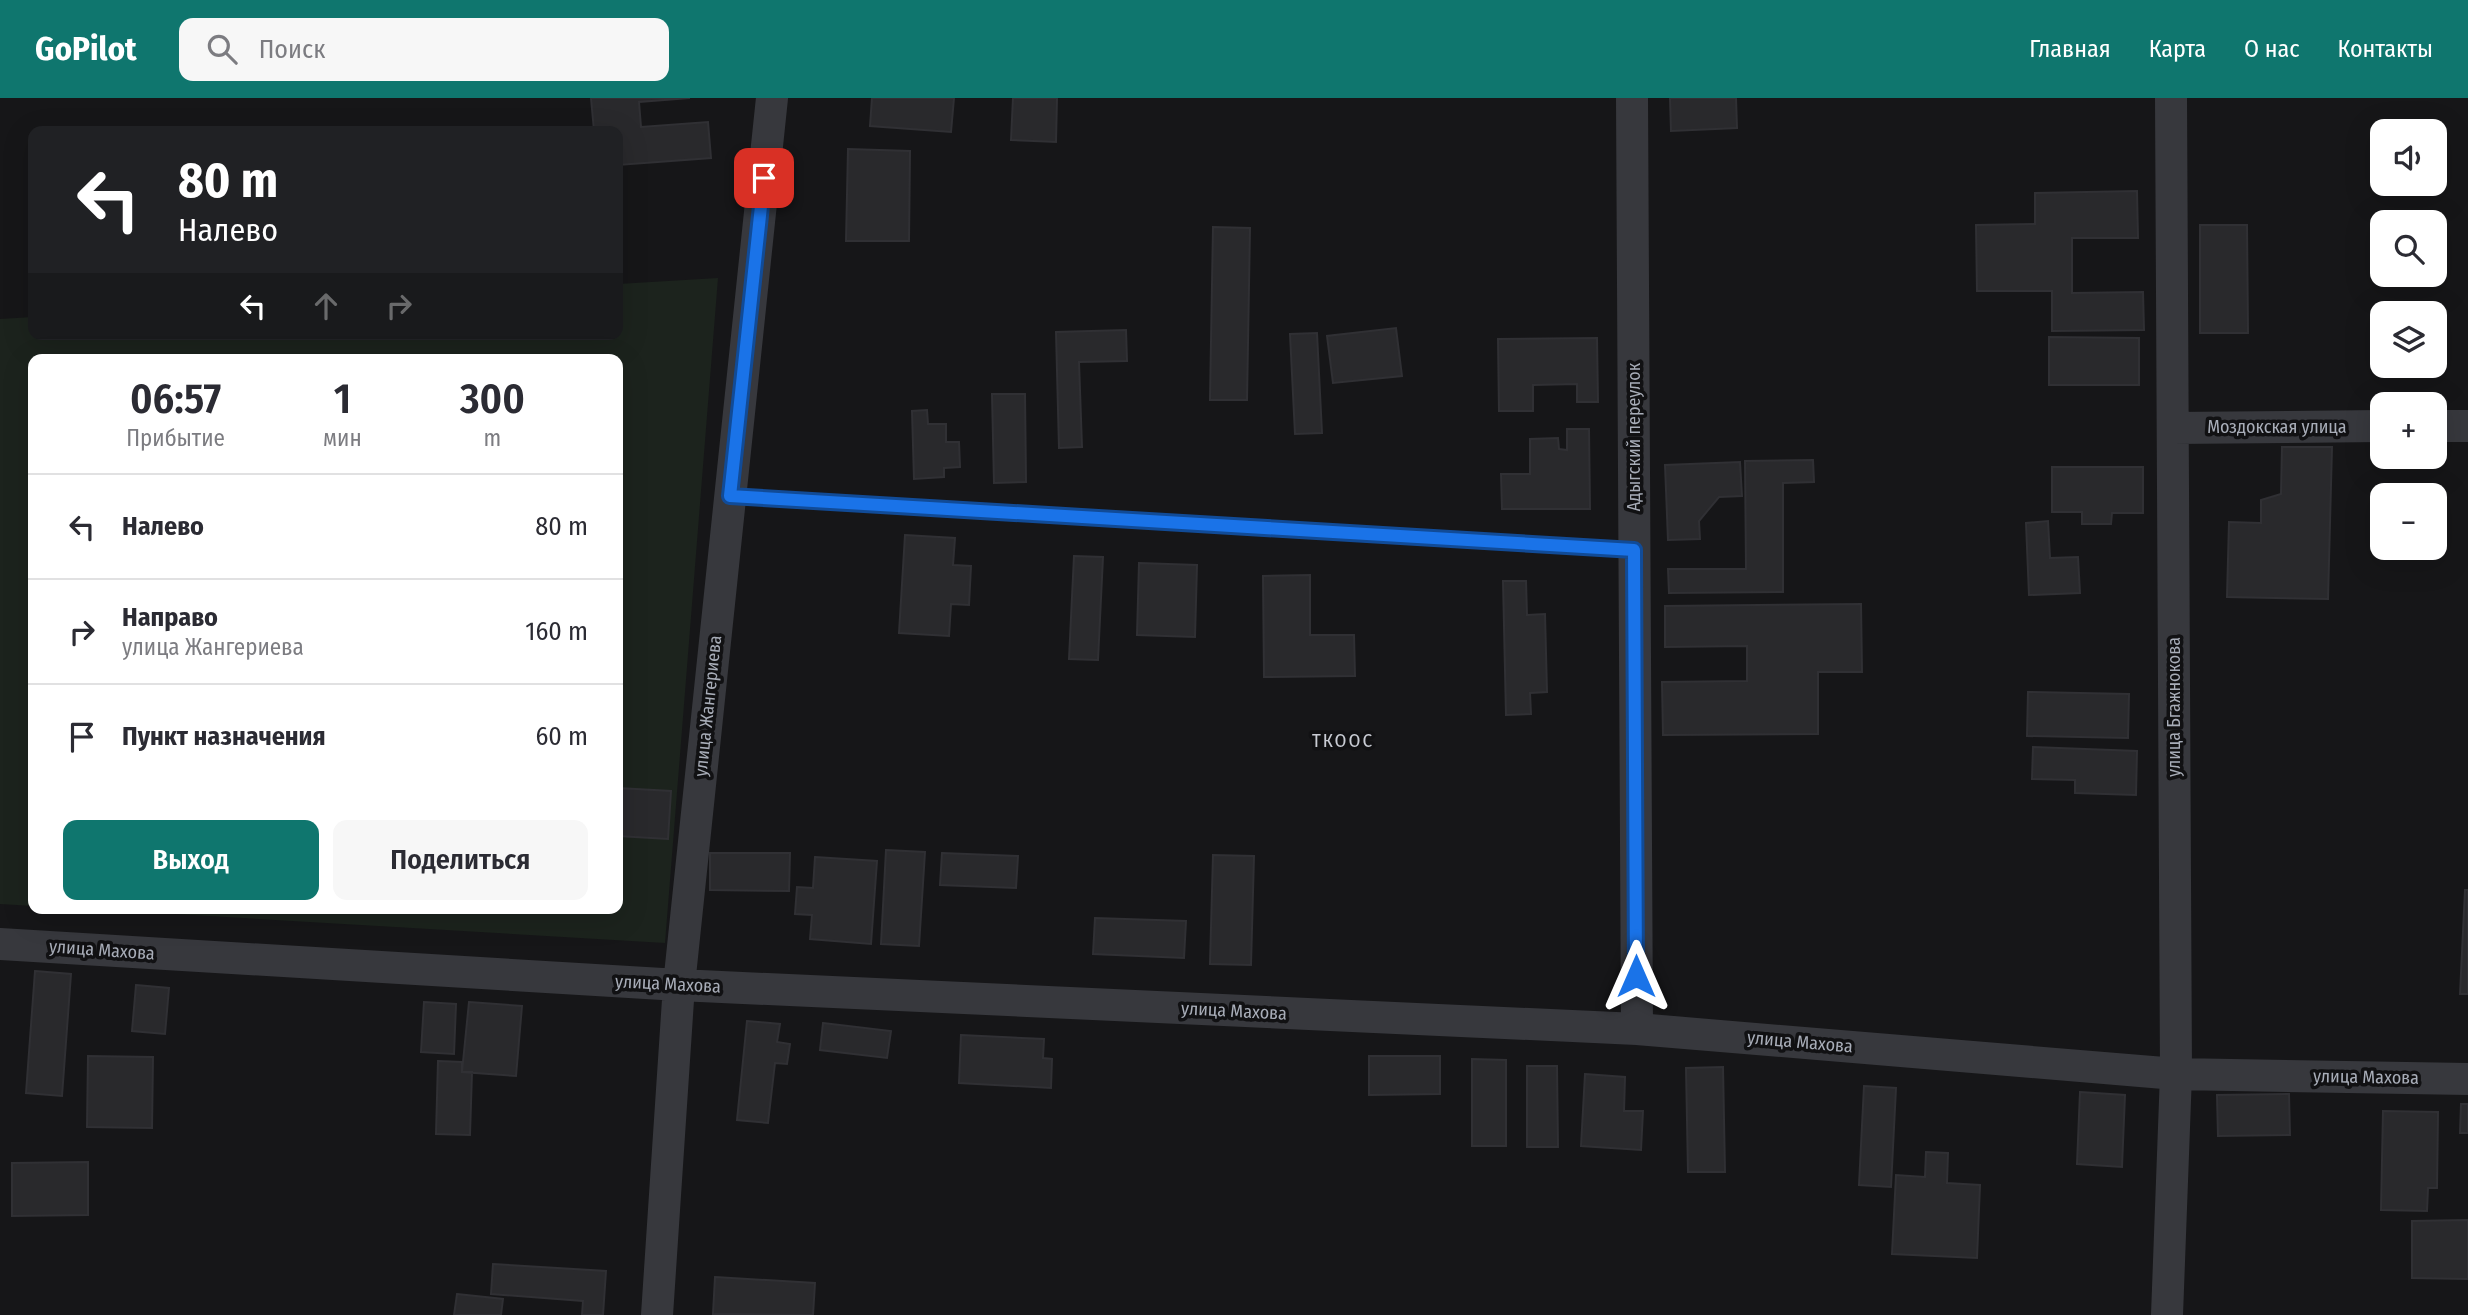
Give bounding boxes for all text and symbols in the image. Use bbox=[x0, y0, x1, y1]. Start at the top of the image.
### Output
search box bbox=[179, 18, 669, 81]
text: GoPilot bbox=[35, 29, 137, 69]
icon: search bbox=[203, 30, 241, 68]
text: Поиск bbox=[259, 34, 325, 65]
text: Главная bbox=[2029, 35, 2111, 63]
text: Карта bbox=[2149, 35, 2206, 63]
text: О нас bbox=[2244, 35, 2299, 63]
text: Контакты bbox=[2337, 35, 2433, 63]
map controls bbox=[2370, 119, 2447, 560]
button: sound bbox=[2370, 119, 2447, 196]
pin bbox=[734, 148, 794, 208]
text: 80 m bbox=[178, 151, 278, 210]
icon: left bbox=[63, 154, 154, 245]
icon: arrive bbox=[745, 159, 783, 197]
button: search bbox=[2370, 210, 2447, 287]
text: Налево bbox=[178, 211, 278, 249]
icon: left bbox=[234, 287, 272, 325]
icon: ahead bbox=[307, 287, 345, 325]
icon: right bbox=[380, 287, 418, 325]
button: layers bbox=[2370, 301, 2447, 378]
street label: Адыгский переулок bbox=[1623, 362, 1645, 511]
text: 06:57 bbox=[130, 374, 221, 424]
text: 1 bbox=[334, 374, 351, 424]
text: 300 bbox=[460, 374, 525, 424]
button: + bbox=[2370, 392, 2447, 469]
street label: Моздокская улица bbox=[2207, 416, 2347, 438]
text: Прибытие bbox=[126, 424, 225, 452]
text: мин bbox=[323, 424, 362, 452]
text: m bbox=[484, 424, 501, 452]
button: − bbox=[2370, 483, 2447, 560]
icon: left bbox=[63, 508, 101, 546]
text: Налево bbox=[122, 511, 204, 542]
text: 80 m bbox=[535, 511, 588, 542]
text: Направо bbox=[122, 602, 218, 633]
icon: right bbox=[63, 613, 101, 651]
text: 160 m bbox=[525, 616, 588, 647]
text: улица Жангериева bbox=[122, 633, 304, 661]
street label: улица Жангериева bbox=[690, 634, 726, 778]
street label: улица Бгажнокова bbox=[2163, 637, 2185, 777]
icon: arrive bbox=[63, 718, 101, 756]
text: Пункт назначения bbox=[122, 721, 326, 752]
text: 60 m bbox=[535, 721, 588, 752]
district label: ТКООС bbox=[1312, 729, 1374, 752]
button: Выход bbox=[63, 820, 319, 900]
button: Поделиться bbox=[333, 820, 588, 900]
street label: улица Махова bbox=[48, 935, 156, 965]
position arrow bbox=[1599, 939, 1673, 1013]
street label: улица Махова bbox=[615, 970, 722, 998]
street label: улица Махова bbox=[1181, 997, 1288, 1025]
street label: улица Махова bbox=[1746, 1026, 1854, 1058]
street label: улица Махова bbox=[2313, 1065, 2419, 1089]

